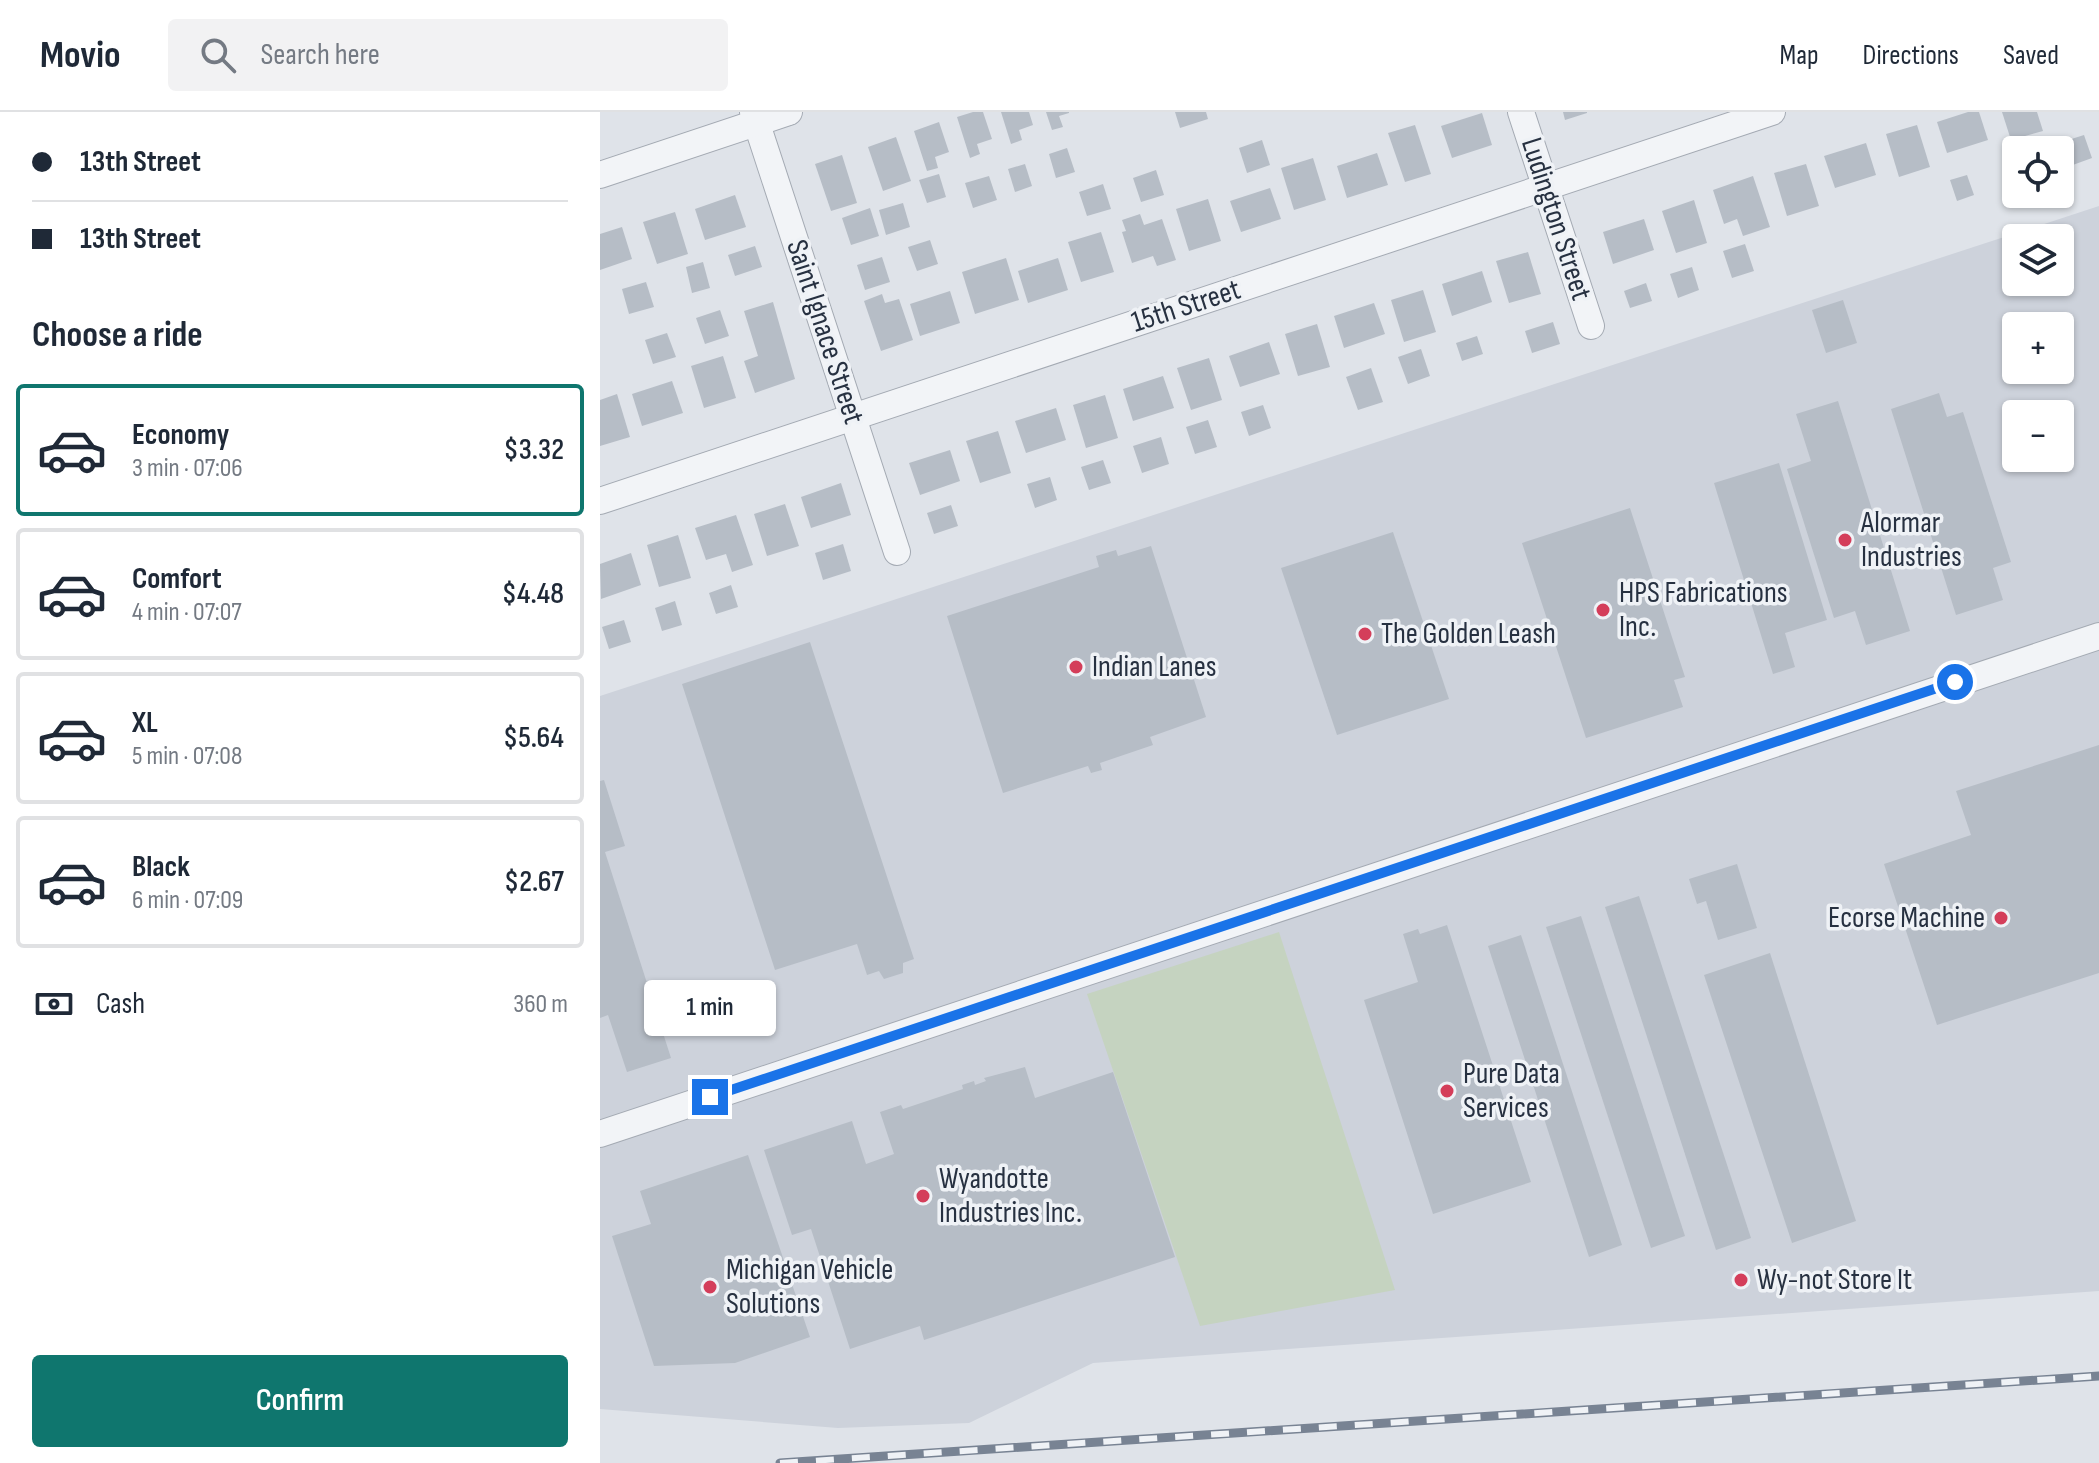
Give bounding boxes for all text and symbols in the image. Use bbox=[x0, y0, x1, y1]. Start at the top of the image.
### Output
search box bbox=[168, 19, 728, 91]
text: Movio bbox=[40, 33, 120, 78]
icon: search bbox=[196, 33, 240, 77]
text: Search here bbox=[260, 37, 380, 73]
text: Map bbox=[1780, 39, 1819, 72]
text: Directions bbox=[1863, 39, 1959, 72]
text: Saved bbox=[2003, 39, 2059, 72]
street label: Ludington Street bbox=[1513, 133, 1599, 305]
map controls bbox=[2002, 136, 2074, 472]
button: locate bbox=[2002, 136, 2074, 208]
text: 13th Street bbox=[80, 144, 201, 180]
text: 13th Street bbox=[80, 221, 201, 257]
button: layers bbox=[2002, 224, 2074, 296]
street label: Saint Ignace Street bbox=[778, 235, 872, 429]
street label: 15th Street bbox=[1127, 271, 1245, 341]
button: + bbox=[2002, 312, 2074, 384]
text: Choose a ride bbox=[32, 314, 203, 357]
button: − bbox=[2002, 400, 2074, 472]
icon: car bbox=[36, 414, 108, 486]
text: Economy bbox=[132, 417, 229, 453]
text: $3.32 bbox=[503, 432, 564, 468]
text: 3 min · 07:06 bbox=[132, 453, 243, 484]
place label: Alormar Industries bbox=[1860, 505, 1962, 575]
marker: Alormar Industries bbox=[1836, 531, 1854, 549]
icon: car bbox=[36, 558, 108, 630]
text: Comfort bbox=[132, 561, 222, 597]
place label: HPS Fabrications Inc. bbox=[1619, 575, 1788, 645]
text: $4.48 bbox=[502, 576, 564, 612]
text: 4 min · 07:07 bbox=[132, 597, 242, 628]
marker: HPS Fabrications Inc. bbox=[1594, 601, 1612, 619]
place label: The Golden Leash bbox=[1381, 616, 1556, 652]
marker: The Golden Leash bbox=[1356, 625, 1374, 643]
place label: Indian Lanes bbox=[1092, 649, 1216, 685]
marker: Indian Lanes bbox=[1067, 658, 1085, 676]
route start bbox=[1937, 664, 1973, 700]
icon: car bbox=[36, 702, 108, 774]
text: XL bbox=[132, 705, 158, 741]
text: $5.64 bbox=[503, 720, 564, 756]
text: 5 min · 07:08 bbox=[132, 741, 242, 772]
icon: car bbox=[36, 846, 108, 918]
text: Black bbox=[132, 849, 190, 885]
text: $2.67 bbox=[504, 864, 564, 900]
text: 6 min · 07:09 bbox=[132, 885, 243, 916]
place label: Ecorse Machine bbox=[1828, 900, 1985, 936]
marker: Ecorse Machine bbox=[1992, 909, 2010, 927]
callout: 1 min bbox=[644, 981, 776, 1037]
icon: cash bbox=[32, 982, 76, 1026]
text: Cash bbox=[96, 986, 145, 1022]
text: 360 m bbox=[513, 989, 568, 1020]
text: 1 min bbox=[686, 992, 734, 1023]
place label: Pure Data Services bbox=[1463, 1056, 1560, 1126]
route end bbox=[692, 1079, 728, 1115]
marker: Pure Data Services bbox=[1438, 1082, 1456, 1100]
place label: Wyandotte Industries Inc. bbox=[939, 1161, 1082, 1231]
marker: Wyandotte Industries Inc. bbox=[914, 1187, 932, 1205]
place label: Michigan Vehicle Solutions bbox=[726, 1252, 893, 1322]
place label: Wy-not Store It bbox=[1757, 1262, 1912, 1298]
marker: Wy-not Store It bbox=[1732, 1271, 1750, 1289]
marker: Michigan Vehicle Solutions bbox=[701, 1278, 719, 1296]
button: Confirm bbox=[32, 1355, 568, 1447]

